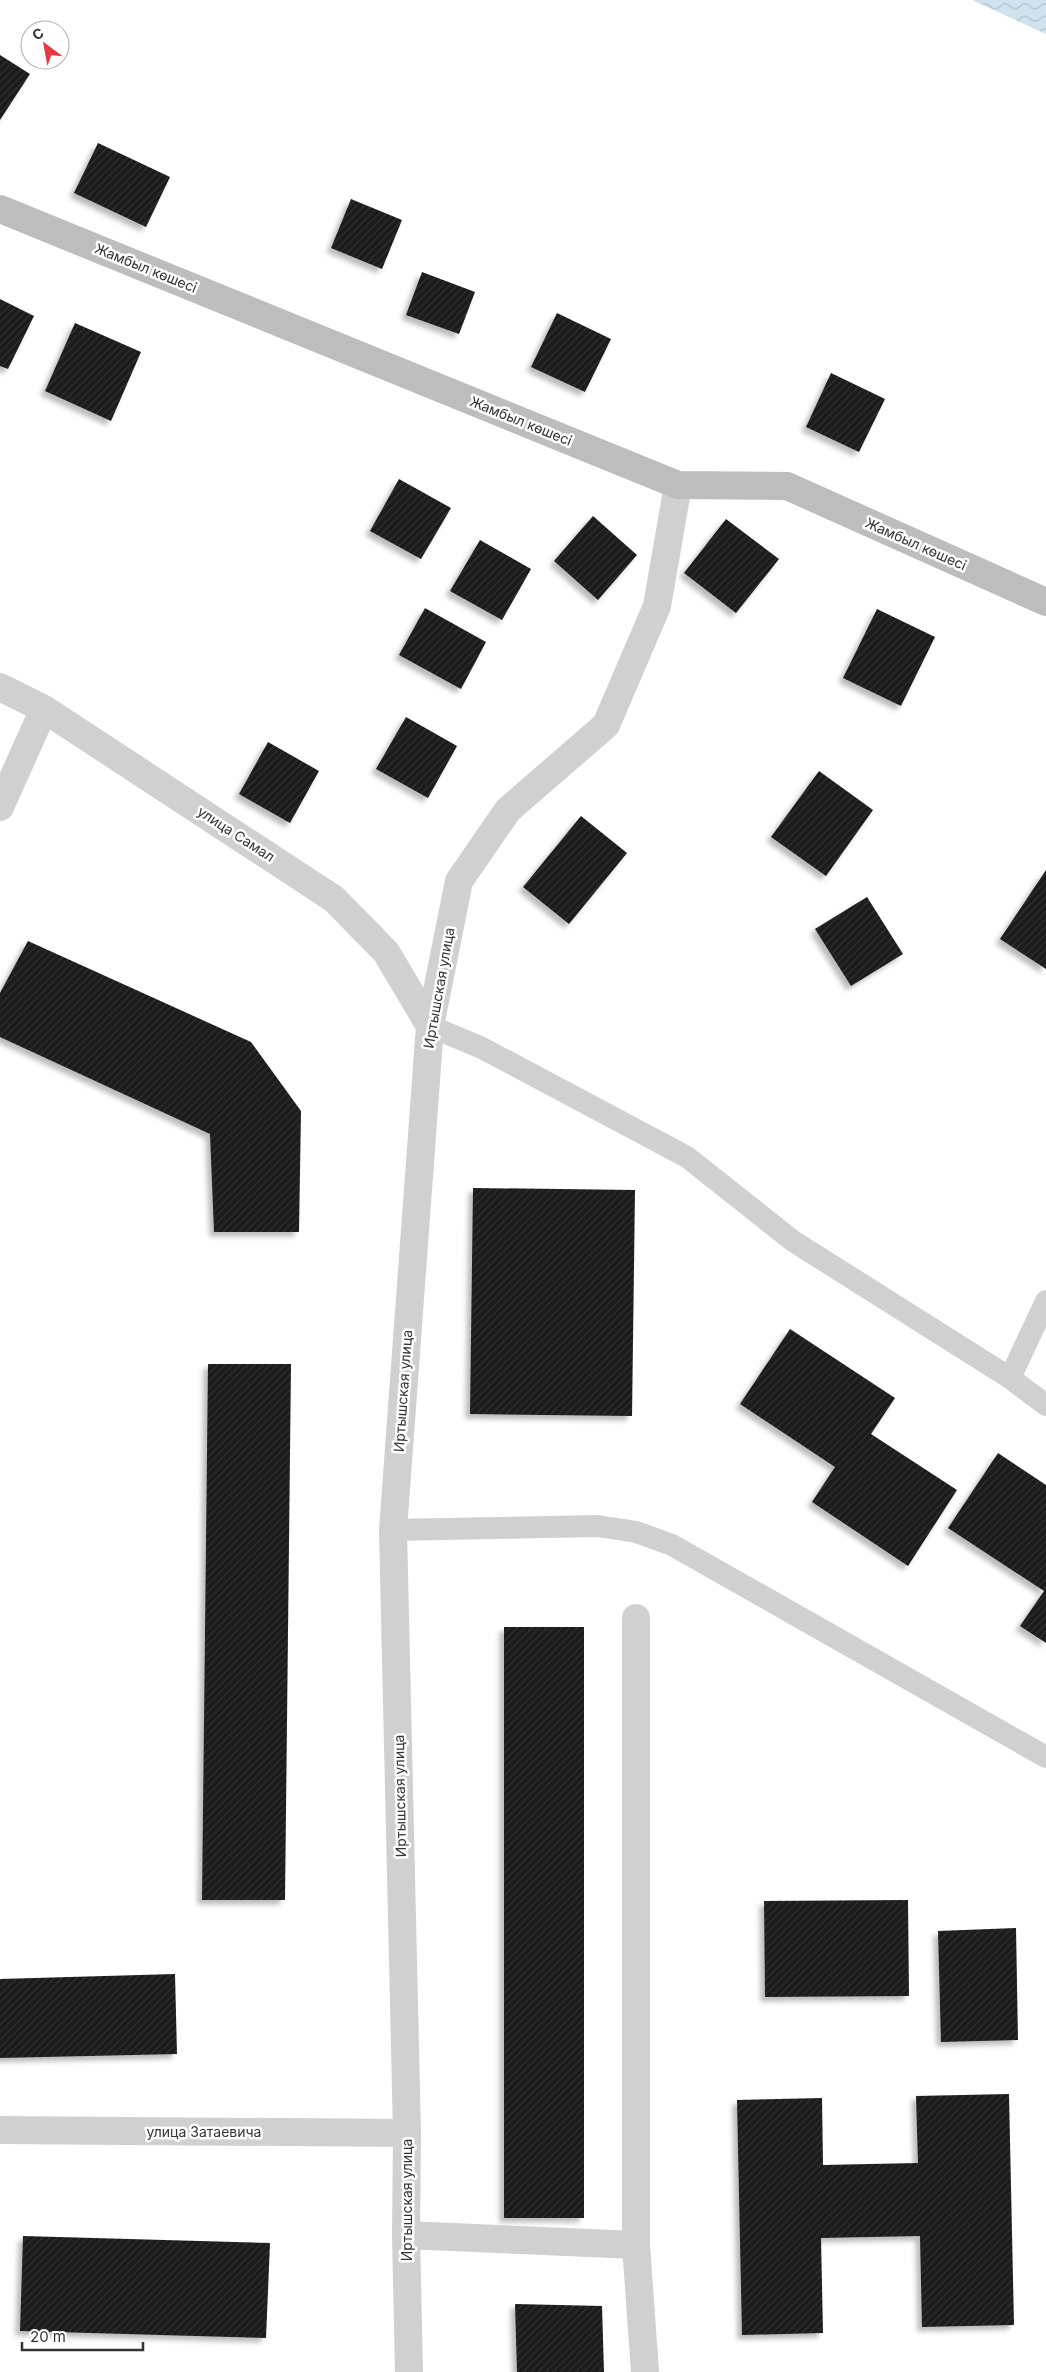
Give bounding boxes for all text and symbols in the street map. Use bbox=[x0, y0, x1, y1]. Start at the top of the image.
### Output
north arrow bbox=[20, 20, 70, 70]
text: С bbox=[29, 24, 47, 44]
street label: Жамбыл көшесі bbox=[93, 239, 200, 296]
street label: Жамбыл көшесі bbox=[468, 392, 575, 449]
street label: Жамбыл көшесі bbox=[863, 514, 969, 573]
street label: улица Самал bbox=[195, 802, 278, 865]
street label: Иртышская улица bbox=[419, 926, 458, 1050]
street label: Иртышская улица bbox=[390, 1329, 415, 1453]
street label: Иртышская улица bbox=[390, 1735, 409, 1857]
street label: улица Затаевича bbox=[147, 2123, 261, 2140]
street label: Иртышская улица bbox=[398, 2139, 415, 2261]
scale bar bbox=[22, 2320, 144, 2352]
text: 20 m bbox=[30, 2327, 66, 2346]

